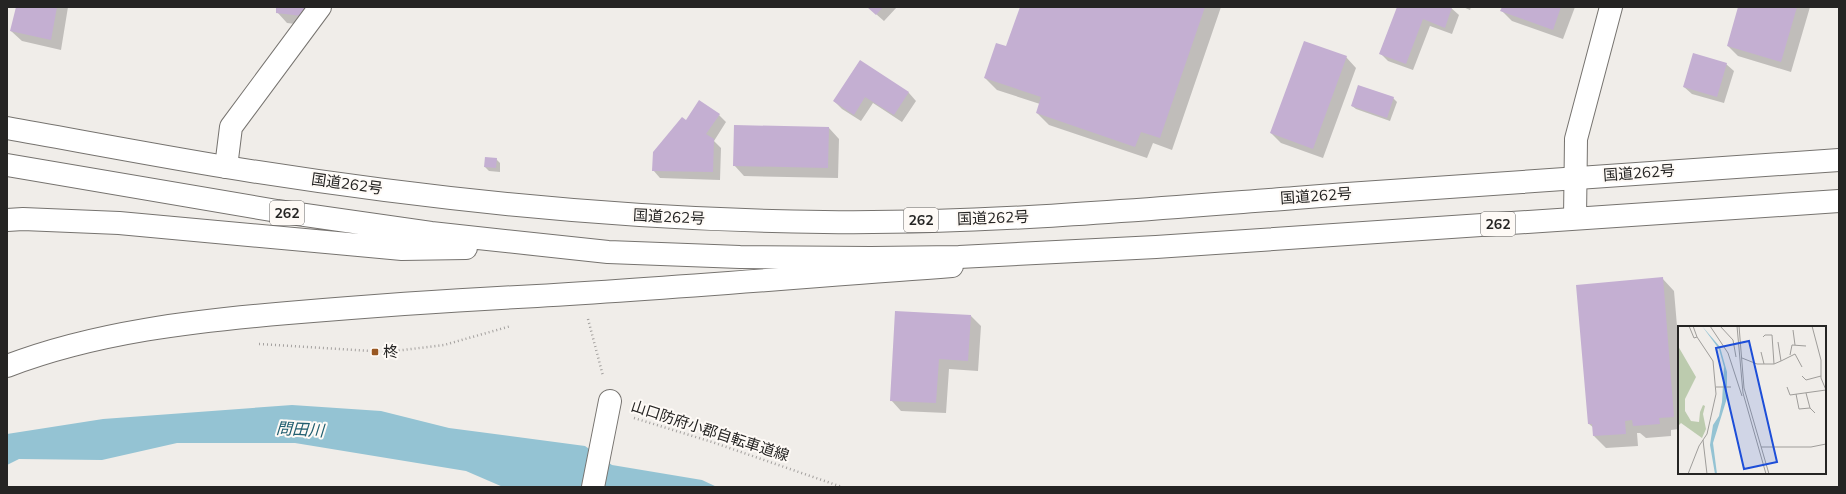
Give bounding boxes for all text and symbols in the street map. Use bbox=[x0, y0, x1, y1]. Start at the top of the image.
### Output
street label: 国道262号 bbox=[1602, 161, 1676, 184]
street label: 国道262号 bbox=[310, 169, 384, 198]
street label: 国道262号 bbox=[1279, 184, 1353, 207]
road number: 262 bbox=[270, 201, 304, 225]
street label: 国道262号 bbox=[633, 205, 705, 228]
street label: 国道262号 bbox=[957, 207, 1029, 228]
road number: 262 bbox=[904, 208, 938, 232]
road number: 262 bbox=[1481, 212, 1515, 236]
inset map bbox=[1678, 326, 1826, 474]
place label: 柊 bbox=[383, 342, 398, 361]
marker: 柊 bbox=[370, 347, 380, 357]
street label: 山口防府小郡自転車道線 bbox=[629, 396, 792, 465]
water label: 問田川 bbox=[276, 418, 326, 440]

